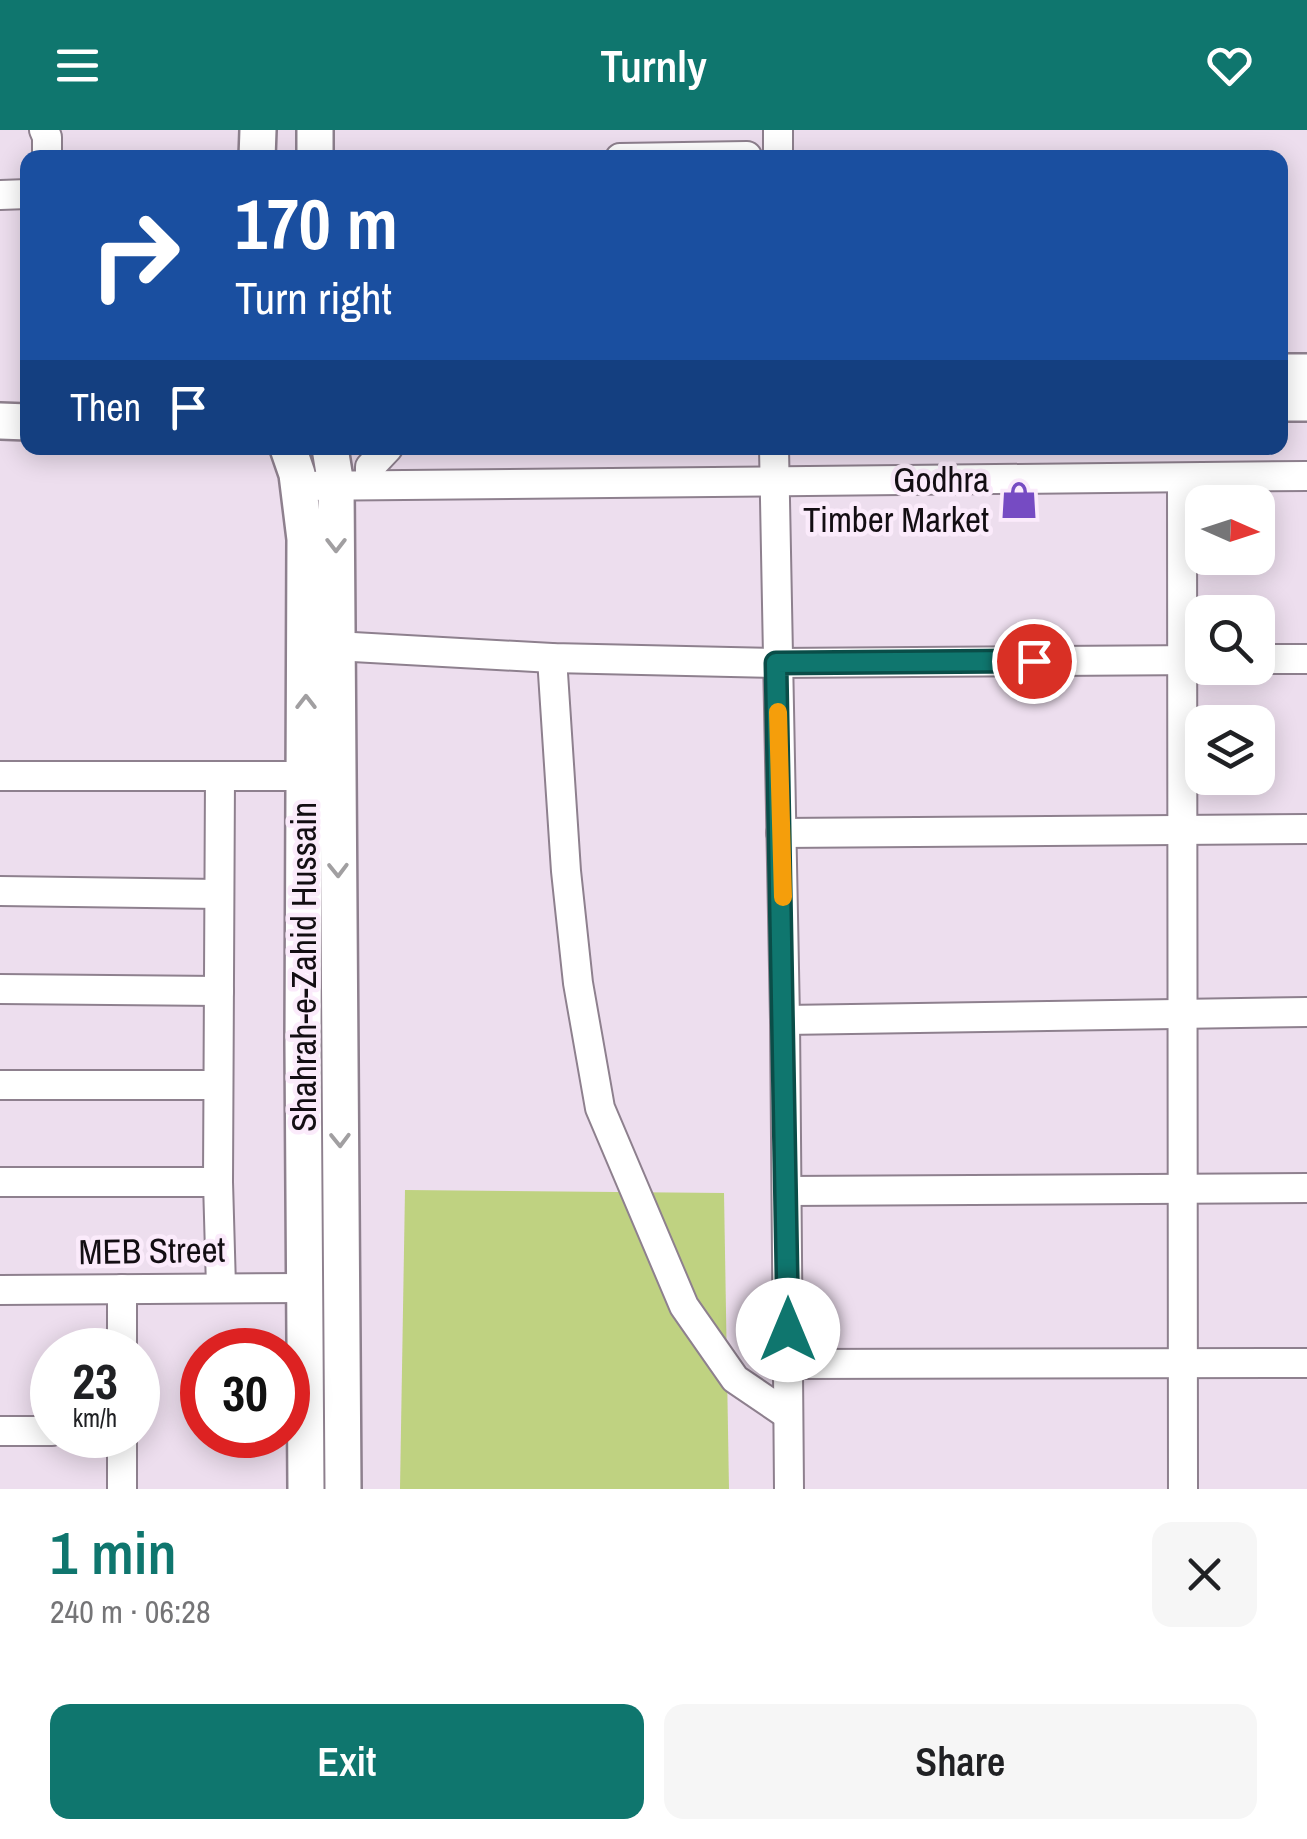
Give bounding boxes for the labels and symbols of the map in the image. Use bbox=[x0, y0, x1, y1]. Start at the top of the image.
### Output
place label: Godhra Timber Market bbox=[803, 456, 989, 543]
shop icon: Godhra Timber Market bbox=[998, 479, 1040, 521]
north arrow bbox=[1185, 485, 1275, 575]
one-way arrow bbox=[325, 538, 347, 553]
pin bbox=[992, 619, 1077, 704]
one-way arrow bbox=[295, 693, 316, 709]
street label: Shahrah-e-Zahid Hussain bbox=[280, 802, 327, 1132]
one-way arrow bbox=[327, 862, 348, 878]
one-way arrow bbox=[330, 1133, 351, 1149]
street label: MEB Street bbox=[78, 1226, 226, 1275]
position arrow bbox=[736, 1278, 840, 1382]
speed limit sign: 30 bbox=[180, 1328, 310, 1458]

